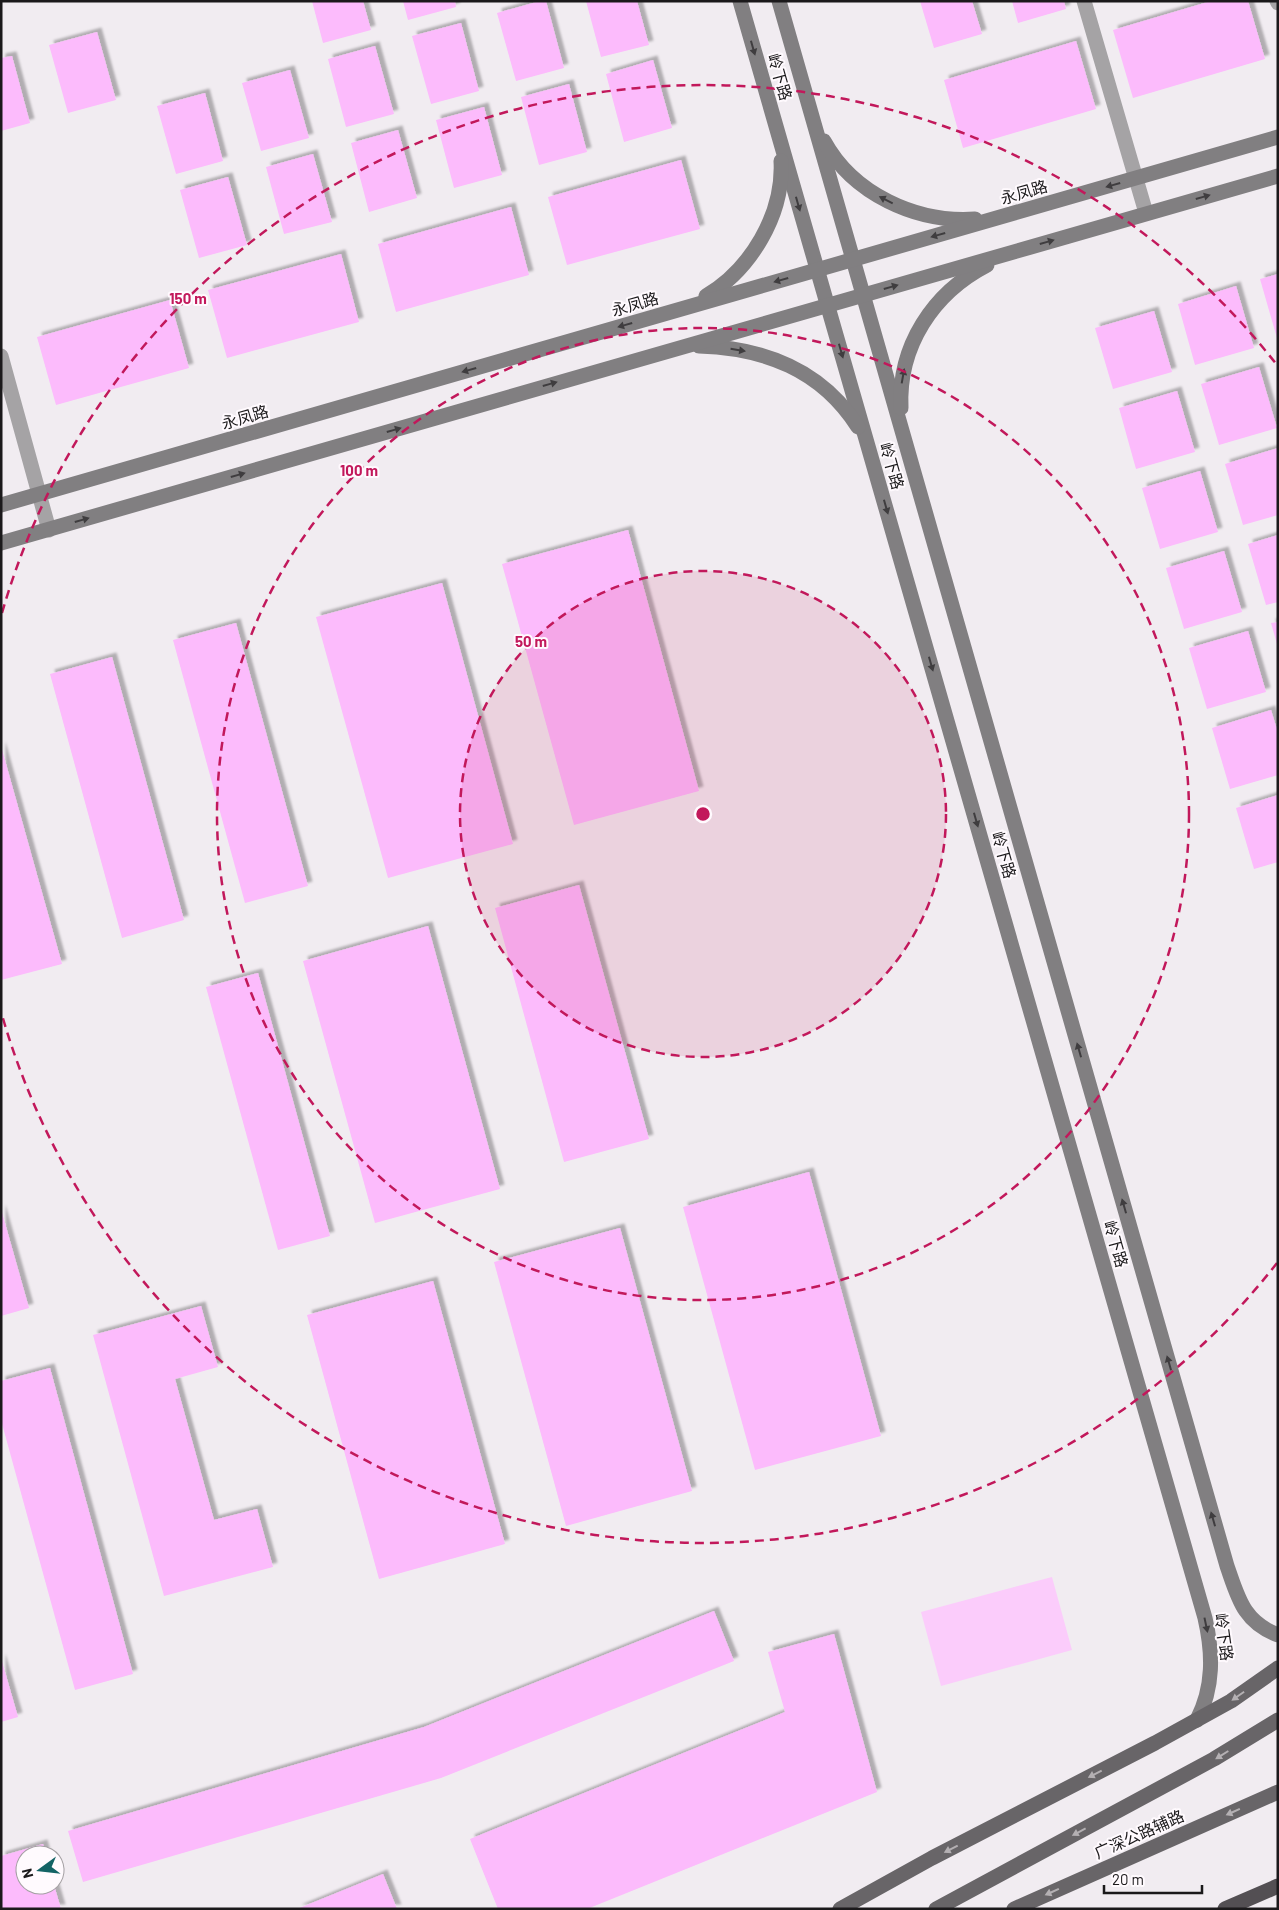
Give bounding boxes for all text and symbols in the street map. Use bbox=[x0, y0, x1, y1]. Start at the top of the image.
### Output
one-way arrow bbox=[750, 41, 758, 56]
street label: 岭下路 bbox=[765, 51, 796, 103]
street label: 永凤路 bbox=[998, 176, 1050, 207]
one-way arrow bbox=[1106, 181, 1121, 189]
one-way arrow bbox=[1196, 193, 1211, 201]
one-way arrow bbox=[879, 196, 893, 204]
one-way arrow bbox=[795, 197, 803, 212]
one-way arrow bbox=[930, 232, 945, 240]
one-way arrow bbox=[1039, 237, 1054, 245]
one-way arrow bbox=[774, 276, 789, 284]
one-way arrow bbox=[883, 282, 898, 290]
street label: 永凤路 bbox=[609, 288, 661, 319]
text: 150 m bbox=[169, 289, 207, 307]
one-way arrow bbox=[618, 321, 633, 329]
one-way arrow bbox=[837, 344, 845, 359]
one-way arrow bbox=[730, 346, 746, 354]
one-way arrow bbox=[462, 367, 477, 375]
one-way arrow bbox=[899, 368, 907, 384]
one-way arrow bbox=[543, 380, 558, 388]
street label: 永凤路 bbox=[219, 401, 271, 432]
one-way arrow bbox=[386, 425, 401, 433]
street label: 岭下路 bbox=[877, 440, 908, 492]
text: 100 m bbox=[340, 461, 378, 479]
one-way arrow bbox=[230, 470, 245, 478]
one-way arrow bbox=[882, 500, 890, 515]
one-way arrow bbox=[74, 516, 89, 524]
text: 50 m bbox=[515, 632, 547, 650]
one-way arrow bbox=[927, 656, 935, 671]
centre of rings bbox=[694, 805, 712, 823]
one-way arrow bbox=[972, 812, 980, 827]
street label: 岭下路 bbox=[989, 829, 1020, 881]
one-way arrow bbox=[1075, 1042, 1083, 1057]
one-way arrow bbox=[1120, 1199, 1128, 1214]
street label: 岭下路 bbox=[1101, 1218, 1132, 1270]
one-way arrow bbox=[1164, 1355, 1172, 1370]
one-way arrow bbox=[1209, 1511, 1217, 1526]
street label: 岭下路 bbox=[1212, 1612, 1237, 1662]
one-way arrow bbox=[1203, 1617, 1211, 1633]
one-way arrow bbox=[1231, 1691, 1245, 1701]
one-way arrow bbox=[1215, 1750, 1228, 1759]
one-way arrow bbox=[1088, 1770, 1102, 1778]
street label: 广深公路辅路 bbox=[1091, 1805, 1187, 1862]
one-way arrow bbox=[1226, 1808, 1240, 1816]
one-way arrow bbox=[1071, 1828, 1086, 1836]
one-way arrow bbox=[944, 1844, 958, 1853]
north arrow bbox=[15, 1845, 65, 1895]
scale bar bbox=[1104, 1862, 1202, 1894]
text: N bbox=[18, 1867, 36, 1880]
text: 20 m bbox=[1112, 1870, 1144, 1888]
one-way arrow bbox=[1045, 1888, 1059, 1896]

